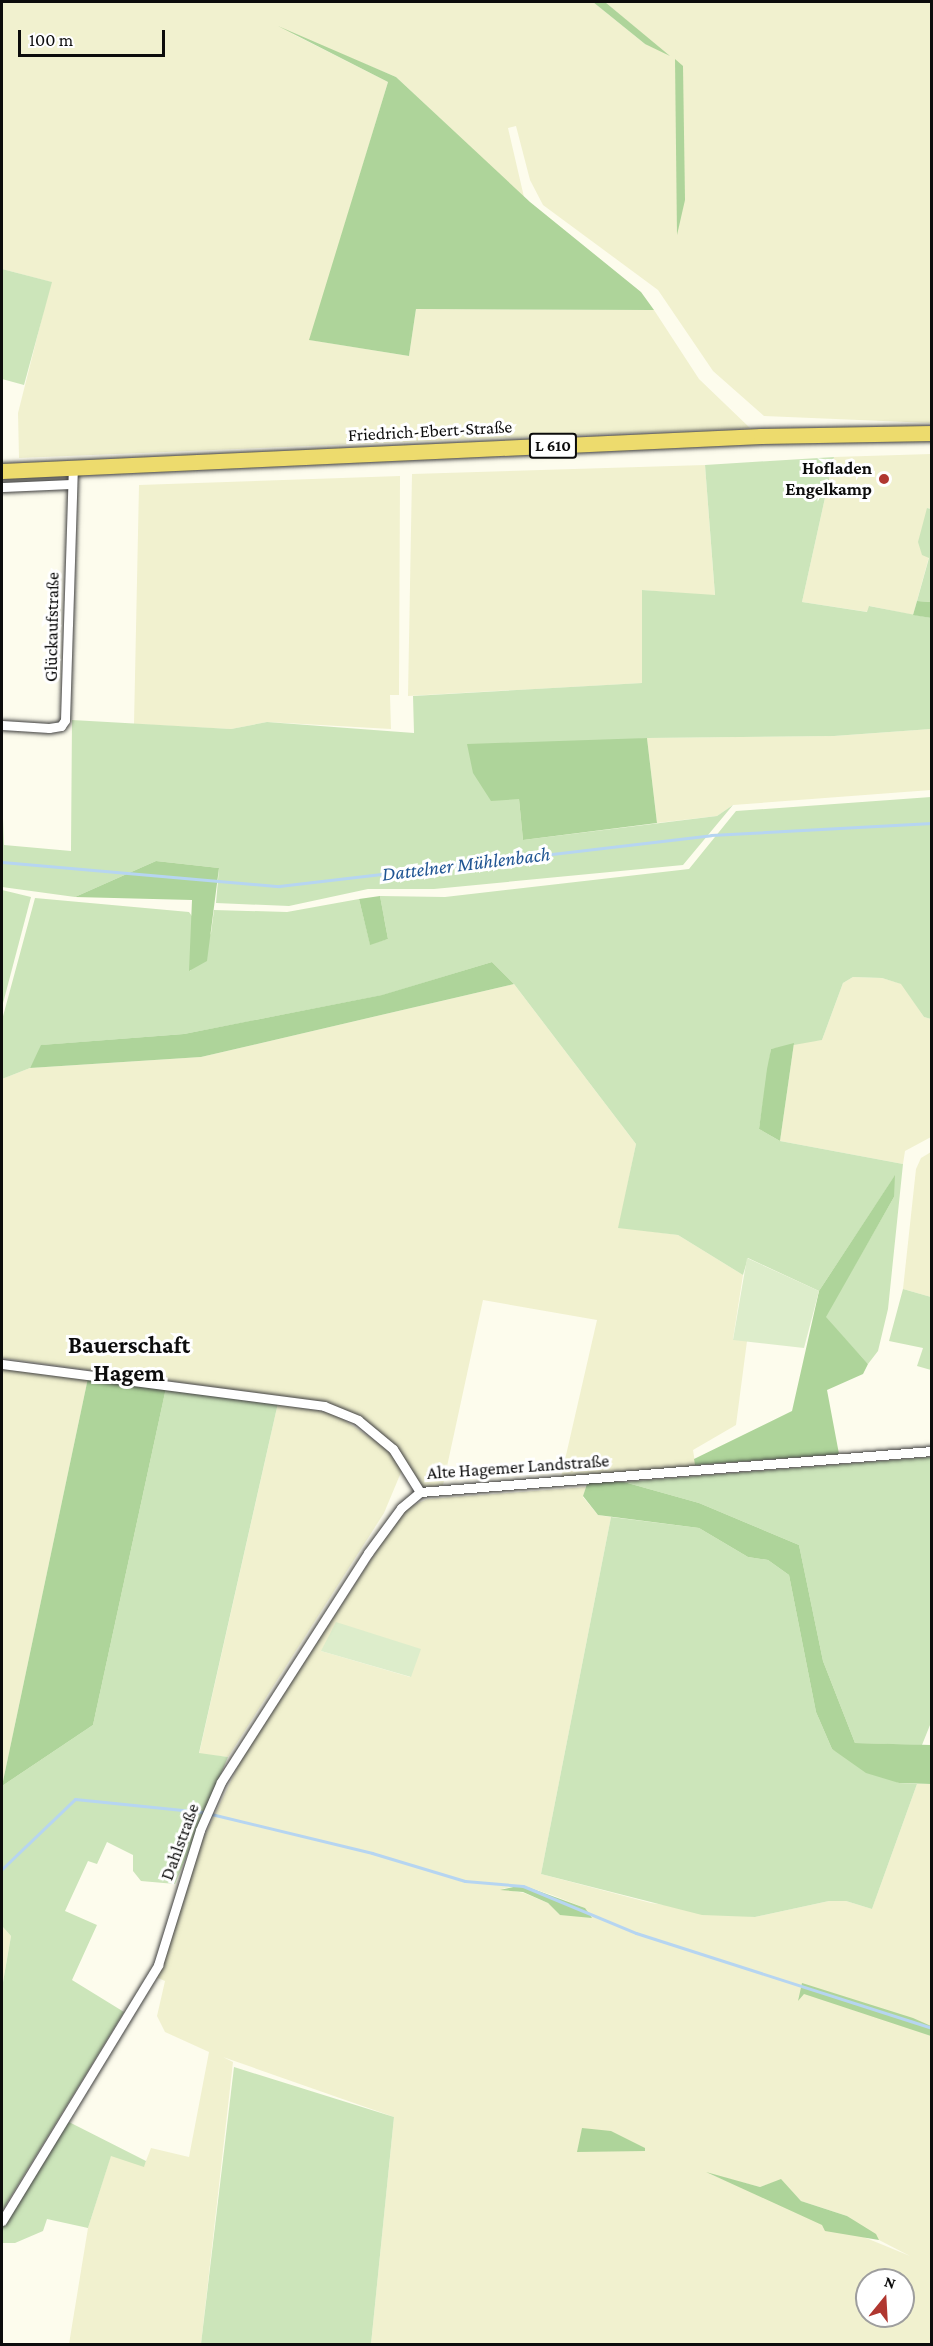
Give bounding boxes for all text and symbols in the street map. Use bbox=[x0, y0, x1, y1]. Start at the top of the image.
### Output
scale bar bbox=[21, 18, 168, 56]
text: 100 m bbox=[29, 30, 73, 50]
street label: Friedrich-Ebert-Straße bbox=[347, 416, 513, 446]
road number: L 610 bbox=[528, 433, 578, 459]
place label: Hofladen Engelkamp bbox=[785, 458, 872, 500]
marker: Hofladen Engelkamp bbox=[877, 472, 891, 486]
street label: Glückaufstraße bbox=[40, 572, 64, 682]
water label: Dattelner Mühlenbach bbox=[381, 842, 551, 886]
district label: Bauerschaft Hagem bbox=[68, 1331, 190, 1387]
street label: Alte Hagemer Landstraße bbox=[426, 1450, 610, 1484]
street label: Dahlstraße bbox=[156, 1801, 204, 1883]
north arrow bbox=[855, 2268, 915, 2328]
text: N bbox=[882, 2273, 898, 2292]

